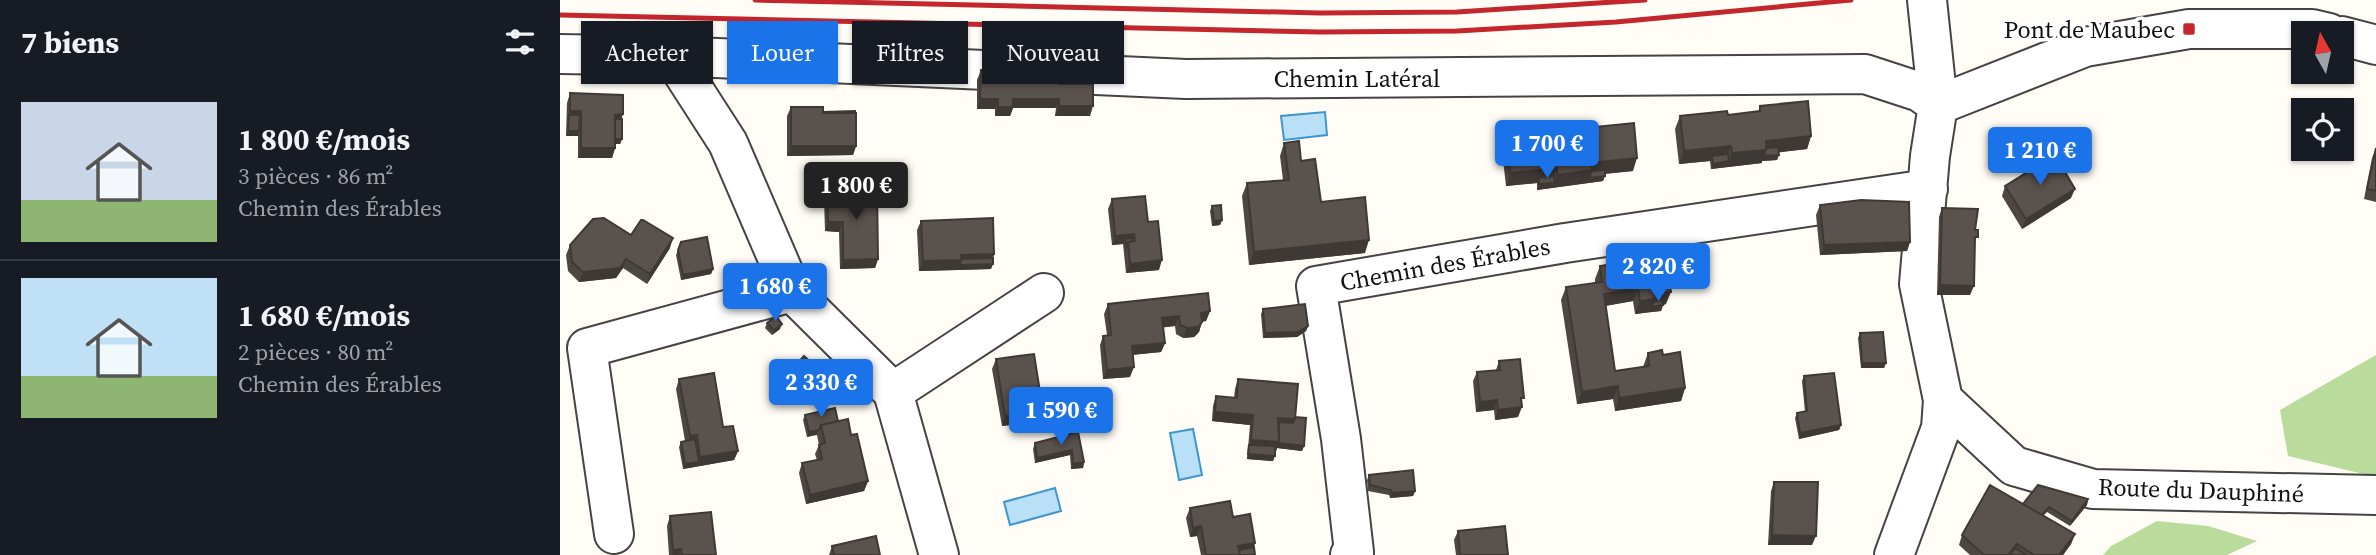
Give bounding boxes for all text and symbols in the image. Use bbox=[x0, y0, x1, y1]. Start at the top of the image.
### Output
place label: Pont de Maubec bbox=[2004, 13, 2175, 46]
chip: Acheter bbox=[581, 21, 713, 84]
chip: Louer bbox=[727, 21, 838, 84]
chip: Filtres bbox=[852, 21, 968, 84]
chip: Nouveau bbox=[982, 21, 1124, 84]
marker: Pont de Maubec bbox=[2181, 21, 2197, 37]
north arrow bbox=[2291, 21, 2354, 84]
map controls bbox=[2291, 21, 2354, 161]
text: 7 biens bbox=[21, 22, 119, 63]
icon: filters bbox=[501, 23, 539, 61]
street label: Chemin Latéral bbox=[1274, 62, 1440, 95]
button: locate bbox=[2291, 98, 2354, 161]
text: 1 800 €/mois bbox=[238, 119, 410, 160]
pin: 1 700 € bbox=[1482, 120, 1612, 180]
text: 1 700 € bbox=[1511, 127, 1583, 159]
pin: 1 210 € bbox=[1975, 128, 2105, 187]
icon: home bbox=[77, 130, 161, 214]
text: 1 210 € bbox=[2004, 134, 2076, 166]
text: 3 pièces · 86 m² bbox=[238, 160, 393, 192]
pin: 1 800 € bbox=[791, 162, 921, 222]
text: 1 800 € bbox=[820, 169, 892, 201]
text: Chemin des Érables bbox=[238, 192, 442, 224]
street label: Chemin des Érables bbox=[1337, 229, 1553, 299]
pin: 2 820 € bbox=[1593, 244, 1723, 303]
text: 2 820 € bbox=[1622, 250, 1694, 282]
pin: 1 680 € bbox=[710, 264, 840, 323]
text: 1 680 € bbox=[739, 270, 811, 302]
text: 1 680 €/mois bbox=[238, 295, 410, 336]
icon: home bbox=[77, 306, 161, 390]
text: 2 pièces · 80 m² bbox=[238, 336, 393, 368]
pin: 2 330 € bbox=[756, 360, 886, 419]
text: 2 330 € bbox=[785, 366, 857, 398]
text: Chemin des Érables bbox=[238, 368, 442, 400]
pin: 1 590 € bbox=[996, 388, 1126, 447]
text: 1 590 € bbox=[1025, 394, 1097, 426]
street label: Route du Dauphiné bbox=[2097, 470, 2305, 510]

